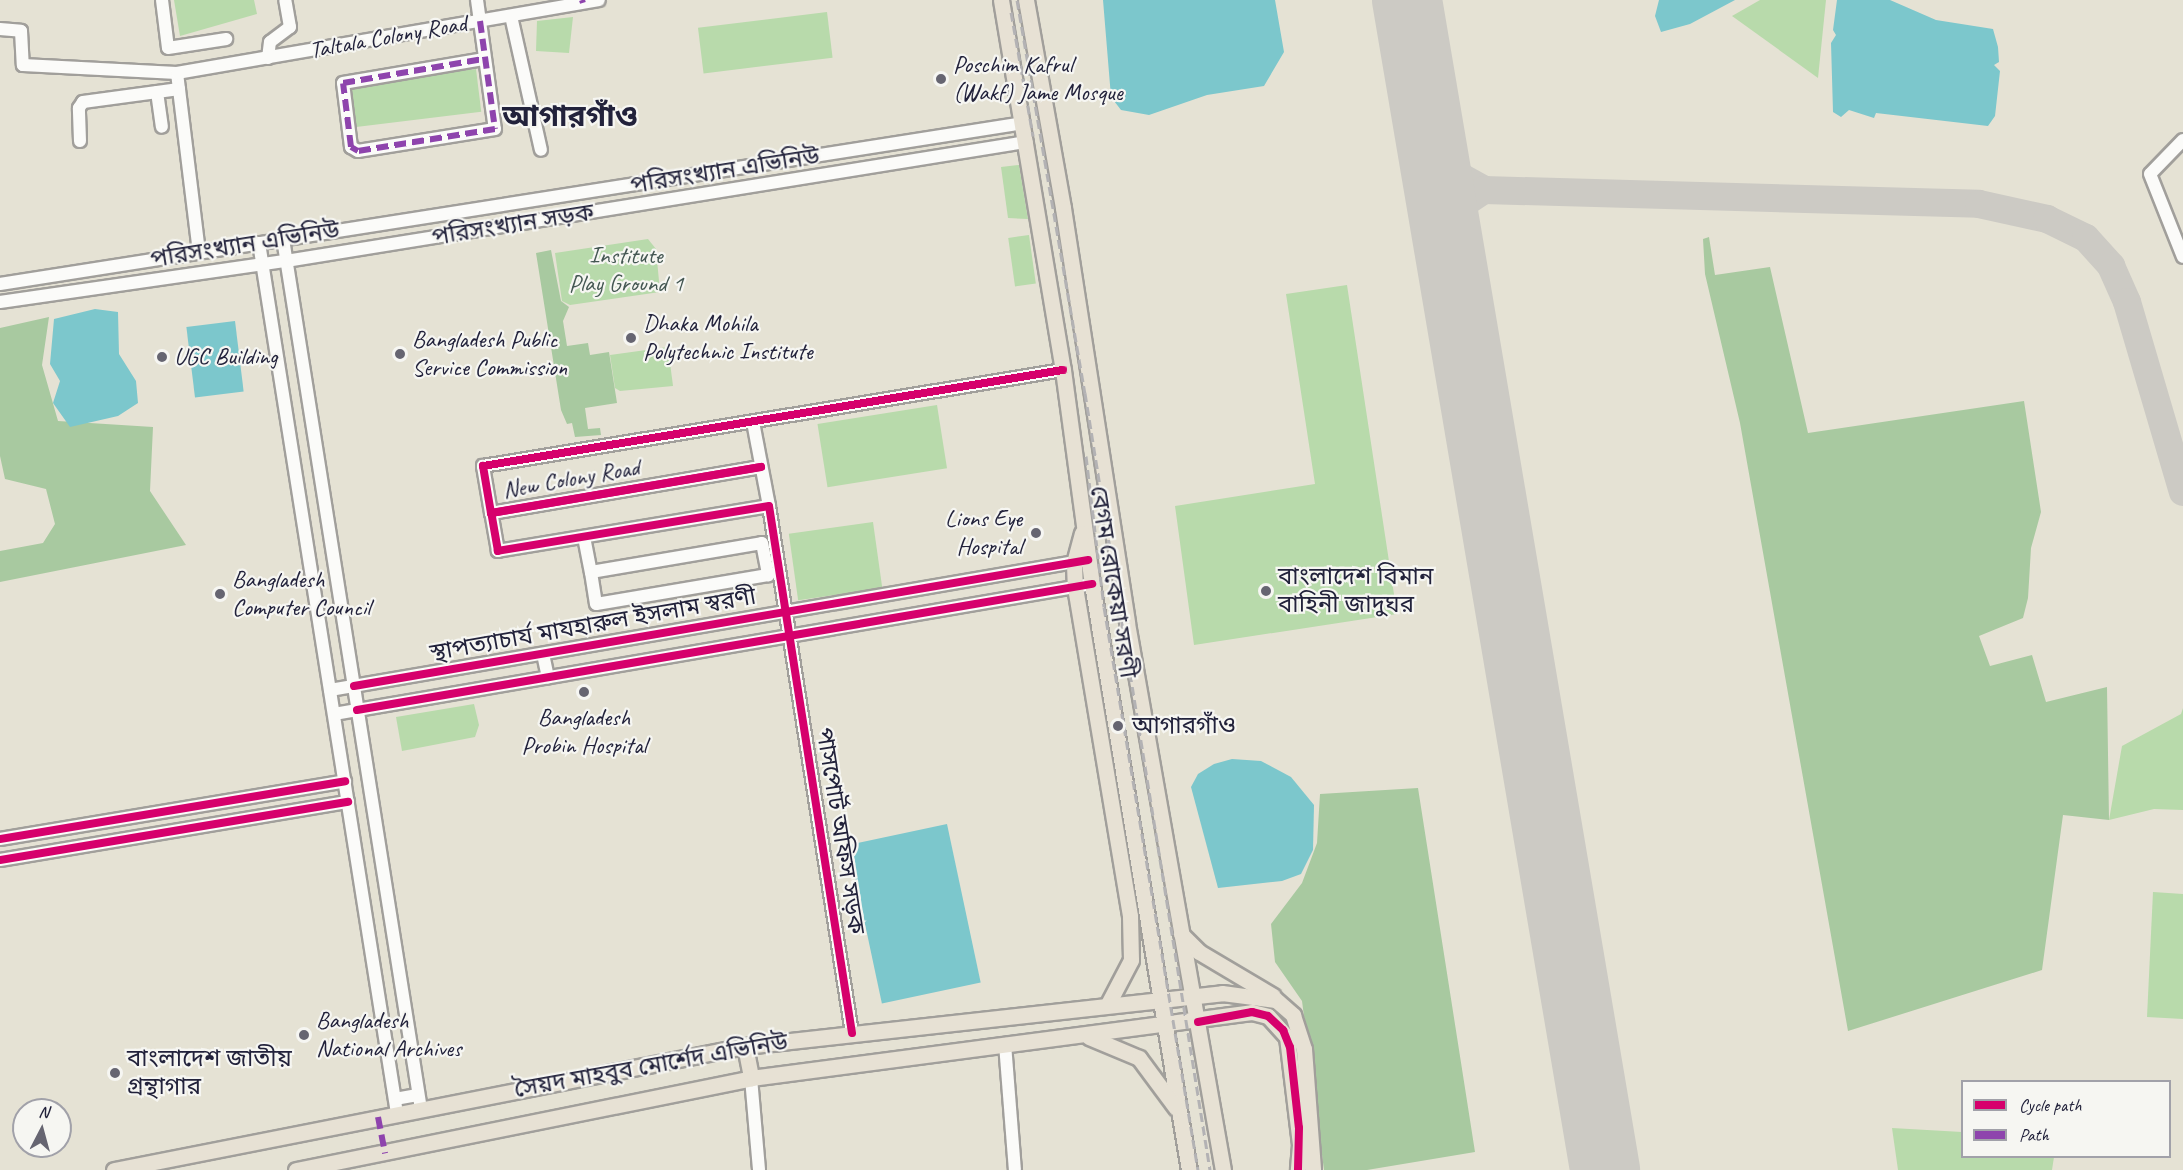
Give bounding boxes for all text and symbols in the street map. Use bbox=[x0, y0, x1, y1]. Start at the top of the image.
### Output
street label: Taltala Colony Road bbox=[308, 9, 468, 65]
place label: Poschim Kafrul (Wakf) Jame Mosque bbox=[953, 51, 1122, 107]
marker: Poschim Kafrul (Wakf) Jame Mosque bbox=[934, 72, 948, 86]
district label: আগারগাঁও bbox=[502, 98, 638, 134]
street label: পরিসংখ্যান এভিনিউ bbox=[628, 142, 822, 200]
street label: পরিসংখ্যান সড়ক bbox=[430, 198, 596, 252]
street label: পরিসংখ্যান এভিনিউ bbox=[148, 216, 342, 274]
park label: Institute Play Ground 1 bbox=[569, 242, 683, 298]
place label: Dhaka Mohila Polytechnic Institute bbox=[643, 310, 812, 366]
place label: Bangladesh Public Service Commission bbox=[412, 326, 567, 382]
marker: Dhaka Mohila Polytechnic Institute bbox=[624, 331, 638, 345]
place label: UGC Building bbox=[174, 343, 278, 371]
marker: Bangladesh Public Service Commission bbox=[393, 347, 407, 361]
marker: UGC Building bbox=[155, 350, 169, 364]
street label: New Colony Road bbox=[501, 453, 641, 505]
street label: বেগম রোকেয়া সরণী bbox=[1084, 484, 1142, 680]
place label: Lions Eye Hospital bbox=[945, 505, 1022, 561]
marker: Lions Eye Hospital bbox=[1027, 524, 1045, 542]
place label: বাংলাদেশ বিমান বাহিনী জাদুঘর bbox=[1278, 563, 1433, 619]
place label: Bangladesh Computer Council bbox=[232, 566, 370, 622]
street label: স্থাপত্যাচার্য মাযহারুল ইসলাম স্বরণী bbox=[428, 582, 758, 668]
marker: বাংলাদেশ বিমান বাহিনী জাদুঘর bbox=[1259, 584, 1273, 598]
marker: Bangladesh Computer Council bbox=[213, 587, 227, 601]
marker: Bangladesh Probin Hospital bbox=[575, 683, 593, 701]
place label: Bangladesh Probin Hospital bbox=[521, 704, 647, 760]
place label: আগারগাঁও bbox=[1132, 712, 1236, 740]
marker: আগারগাঁও bbox=[1109, 717, 1127, 735]
street label: পাসপোর্ট অফিস সড়ক bbox=[809, 726, 871, 936]
place label: Bangladesh National Archives bbox=[316, 1007, 461, 1063]
marker: Bangladesh National Archives bbox=[297, 1028, 311, 1042]
street label: সৈয়দ মাহবুব মোর্শেদ এভিনিউ bbox=[512, 1028, 790, 1104]
place label: বাংলাদেশ জাতীয় গ্রন্থাগার bbox=[127, 1045, 292, 1101]
marker: বাংলাদেশ জাতীয় গ্রন্থাগার bbox=[108, 1066, 122, 1080]
legend bbox=[1961, 1080, 2171, 1158]
text: Cycle path bbox=[2019, 1094, 2081, 1116]
north arrow bbox=[12, 1098, 72, 1158]
text: N bbox=[38, 1102, 50, 1123]
text: Path bbox=[2019, 1124, 2049, 1146]

